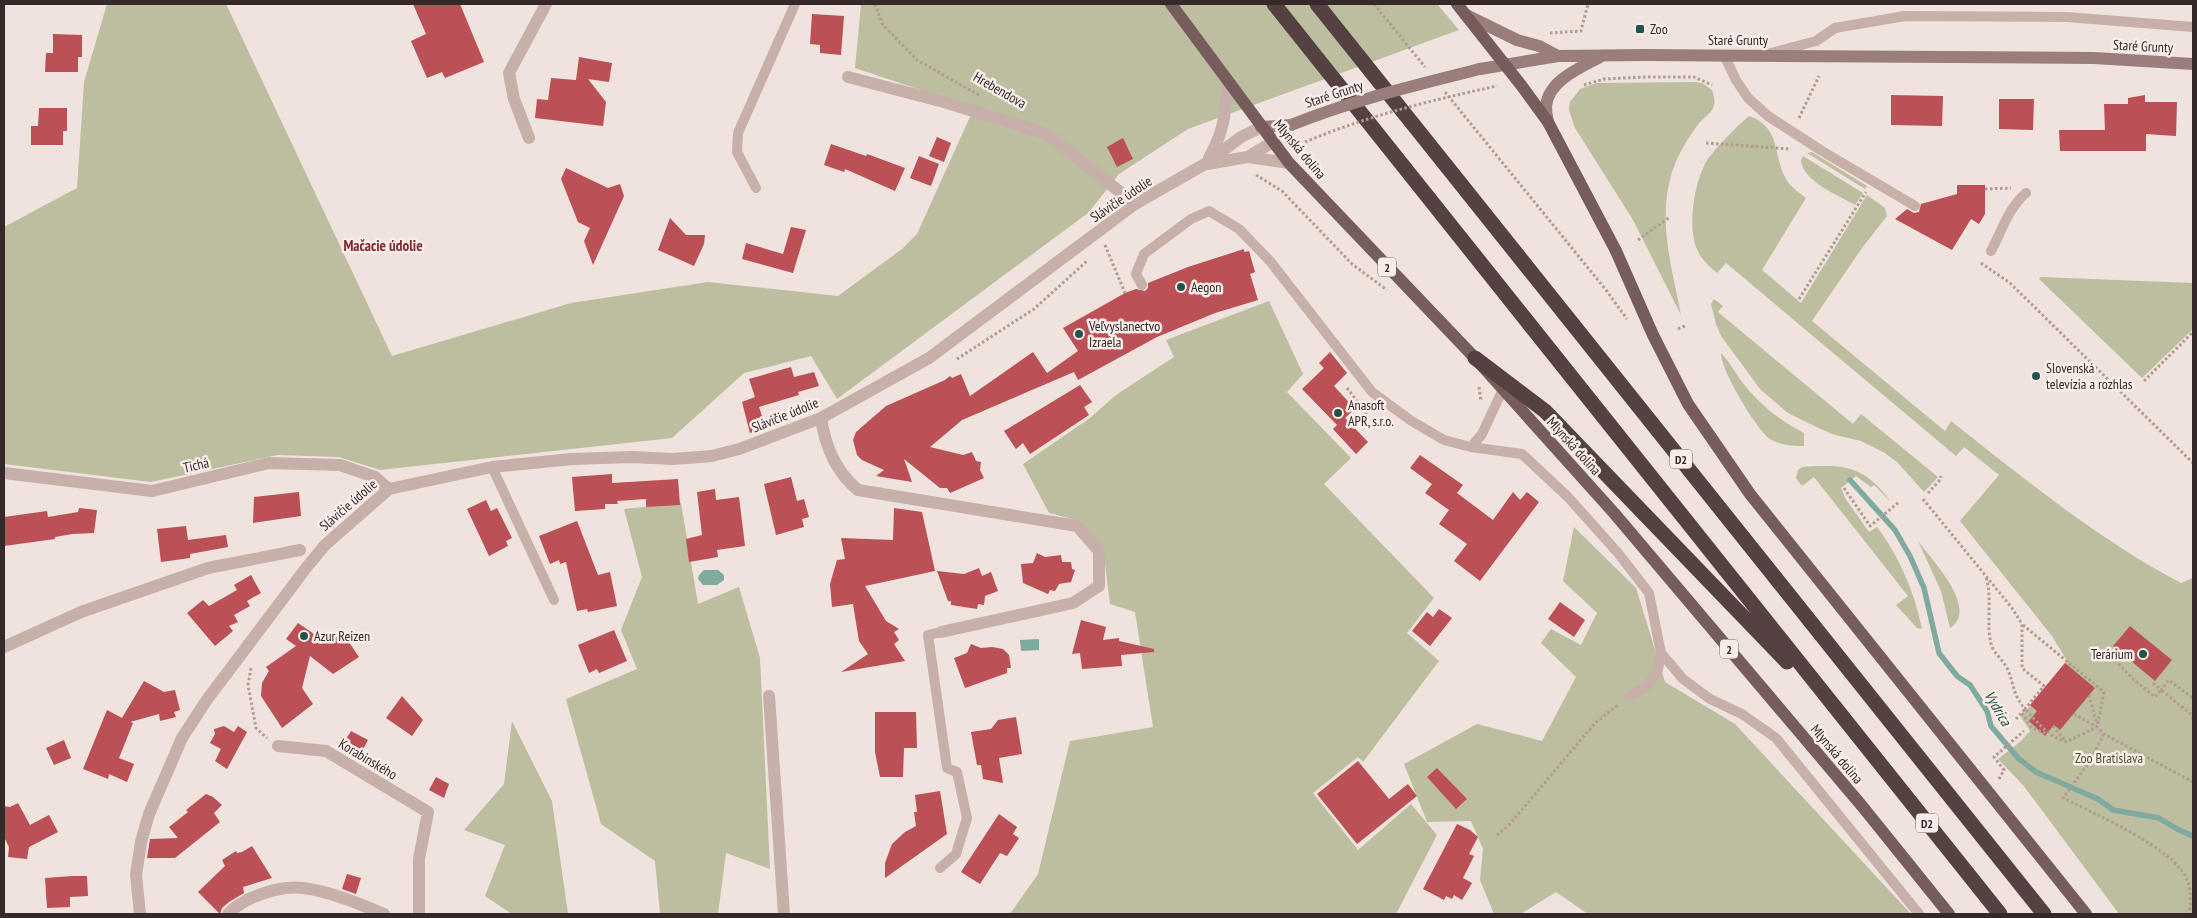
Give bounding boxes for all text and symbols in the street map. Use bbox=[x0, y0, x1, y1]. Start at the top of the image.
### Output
place label: Zoo bbox=[1650, 20, 1668, 38]
marker: Zoo bbox=[1634, 23, 1646, 35]
street label: Staré Grunty bbox=[1708, 31, 1769, 49]
street label: Staré Grunty bbox=[2113, 35, 2174, 57]
street label: Hrebendova bbox=[970, 68, 1030, 112]
street label: Staré Grunty bbox=[1303, 76, 1366, 112]
street label: Mlynská dolina bbox=[1270, 115, 1330, 183]
street label: Slávičie údolie bbox=[1087, 172, 1155, 226]
district label: Mačacie údolie bbox=[343, 236, 423, 255]
road number: 2 bbox=[1378, 258, 1396, 276]
place label: Aegon bbox=[1191, 278, 1221, 296]
marker: Aegon bbox=[1175, 281, 1187, 293]
place label: Veľvyslanectvo Izraela bbox=[1088, 317, 1160, 351]
marker: Veľvyslanectvo Izraela bbox=[1073, 328, 1085, 340]
place label: Slovenská televízia a rozhlas bbox=[2046, 359, 2133, 393]
marker: Slovenská televízia a rozhlas bbox=[2030, 370, 2042, 382]
street label: Slávičie údolie bbox=[749, 393, 821, 437]
place label: Anasoft APR, s.r.o. bbox=[1348, 396, 1394, 430]
marker: Anasoft APR, s.r.o. bbox=[1332, 407, 1344, 419]
street label: Mlynská dolina bbox=[1543, 413, 1605, 479]
road number: D2 bbox=[1670, 449, 1692, 468]
street label: Tichá bbox=[181, 453, 211, 477]
street label: Slávičie údolie bbox=[316, 475, 381, 535]
place label: Azur Reizen bbox=[314, 627, 370, 645]
marker: Azur Reizen bbox=[298, 630, 310, 642]
road number: 2 bbox=[1720, 640, 1738, 659]
place label: Terárium bbox=[2091, 645, 2133, 663]
marker: Terárium bbox=[2137, 648, 2149, 660]
water label: Vydrica bbox=[1980, 687, 2016, 730]
street label: Mlynská dolina bbox=[1807, 720, 1867, 788]
street label: Korabinského bbox=[335, 735, 401, 783]
park label: Zoo Bratislava bbox=[2075, 749, 2143, 767]
road number: D2 bbox=[1916, 814, 1938, 832]

